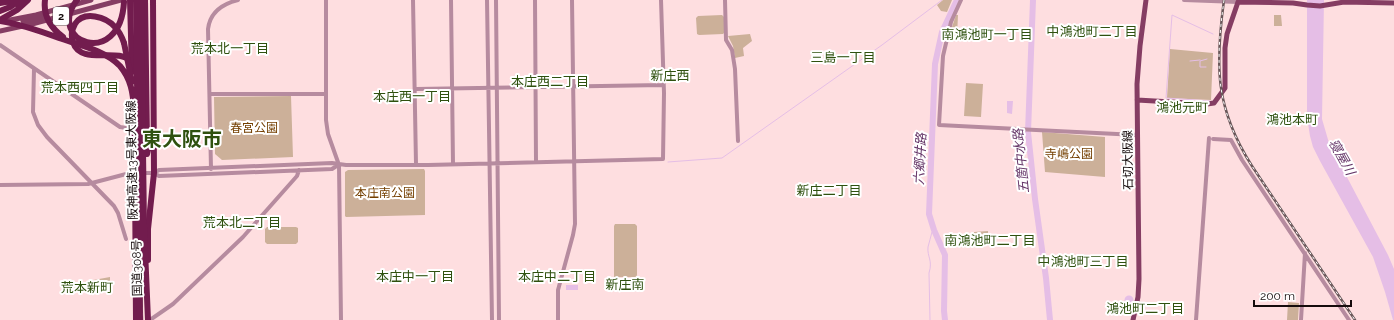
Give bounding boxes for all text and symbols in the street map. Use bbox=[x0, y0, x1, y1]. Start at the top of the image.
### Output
road number: 2 bbox=[53, 7, 69, 25]
district label: 中鴻池町二丁目 bbox=[1046, 24, 1138, 39]
district label: 南鴻池町一丁目 bbox=[941, 27, 1033, 42]
district label: 荒本北一丁目 bbox=[191, 41, 269, 56]
district label: 三島一丁目 bbox=[810, 50, 876, 65]
district label: 新庄西 bbox=[650, 68, 690, 83]
district label: 本庄西二丁目 bbox=[511, 74, 589, 89]
district label: 荒本西四丁目 bbox=[41, 80, 119, 95]
district label: 本庄西一丁目 bbox=[373, 89, 451, 104]
street label: 阪神高速13号東大阪線 bbox=[124, 100, 140, 220]
district label: 鴻池元町 bbox=[1156, 100, 1208, 115]
district label: 鴻池本町 bbox=[1266, 112, 1318, 127]
park label: 春宮公園 bbox=[230, 121, 278, 135]
district label: 東大阪市 bbox=[142, 127, 222, 151]
water label: 五箇中水路 bbox=[1010, 127, 1032, 194]
street label: 石切大阪線 bbox=[1120, 130, 1136, 190]
water label: 六郷井路 bbox=[911, 132, 929, 185]
water label: 寝屋川 bbox=[1326, 136, 1359, 179]
park label: 寺嶋公園 bbox=[1045, 147, 1093, 161]
district label: 新庄二丁目 bbox=[796, 183, 862, 198]
park label: 本庄南公園 bbox=[355, 186, 415, 200]
district label: 荒本北二丁目 bbox=[203, 215, 281, 230]
district label: 南鴻池町二丁目 bbox=[944, 233, 1036, 248]
street label: 国道308号 bbox=[130, 239, 144, 297]
district label: 中鴻池町三丁目 bbox=[1037, 254, 1129, 269]
district label: 本庄中一丁目 bbox=[376, 269, 454, 284]
district label: 本庄中二丁目 bbox=[518, 269, 596, 284]
district label: 新庄南 bbox=[605, 277, 645, 292]
district label: 荒本新町 bbox=[61, 280, 113, 295]
scale bar bbox=[1254, 282, 1351, 308]
text: 200 m bbox=[1260, 289, 1295, 303]
district label: 鴻池町二丁目 bbox=[1106, 301, 1184, 316]

